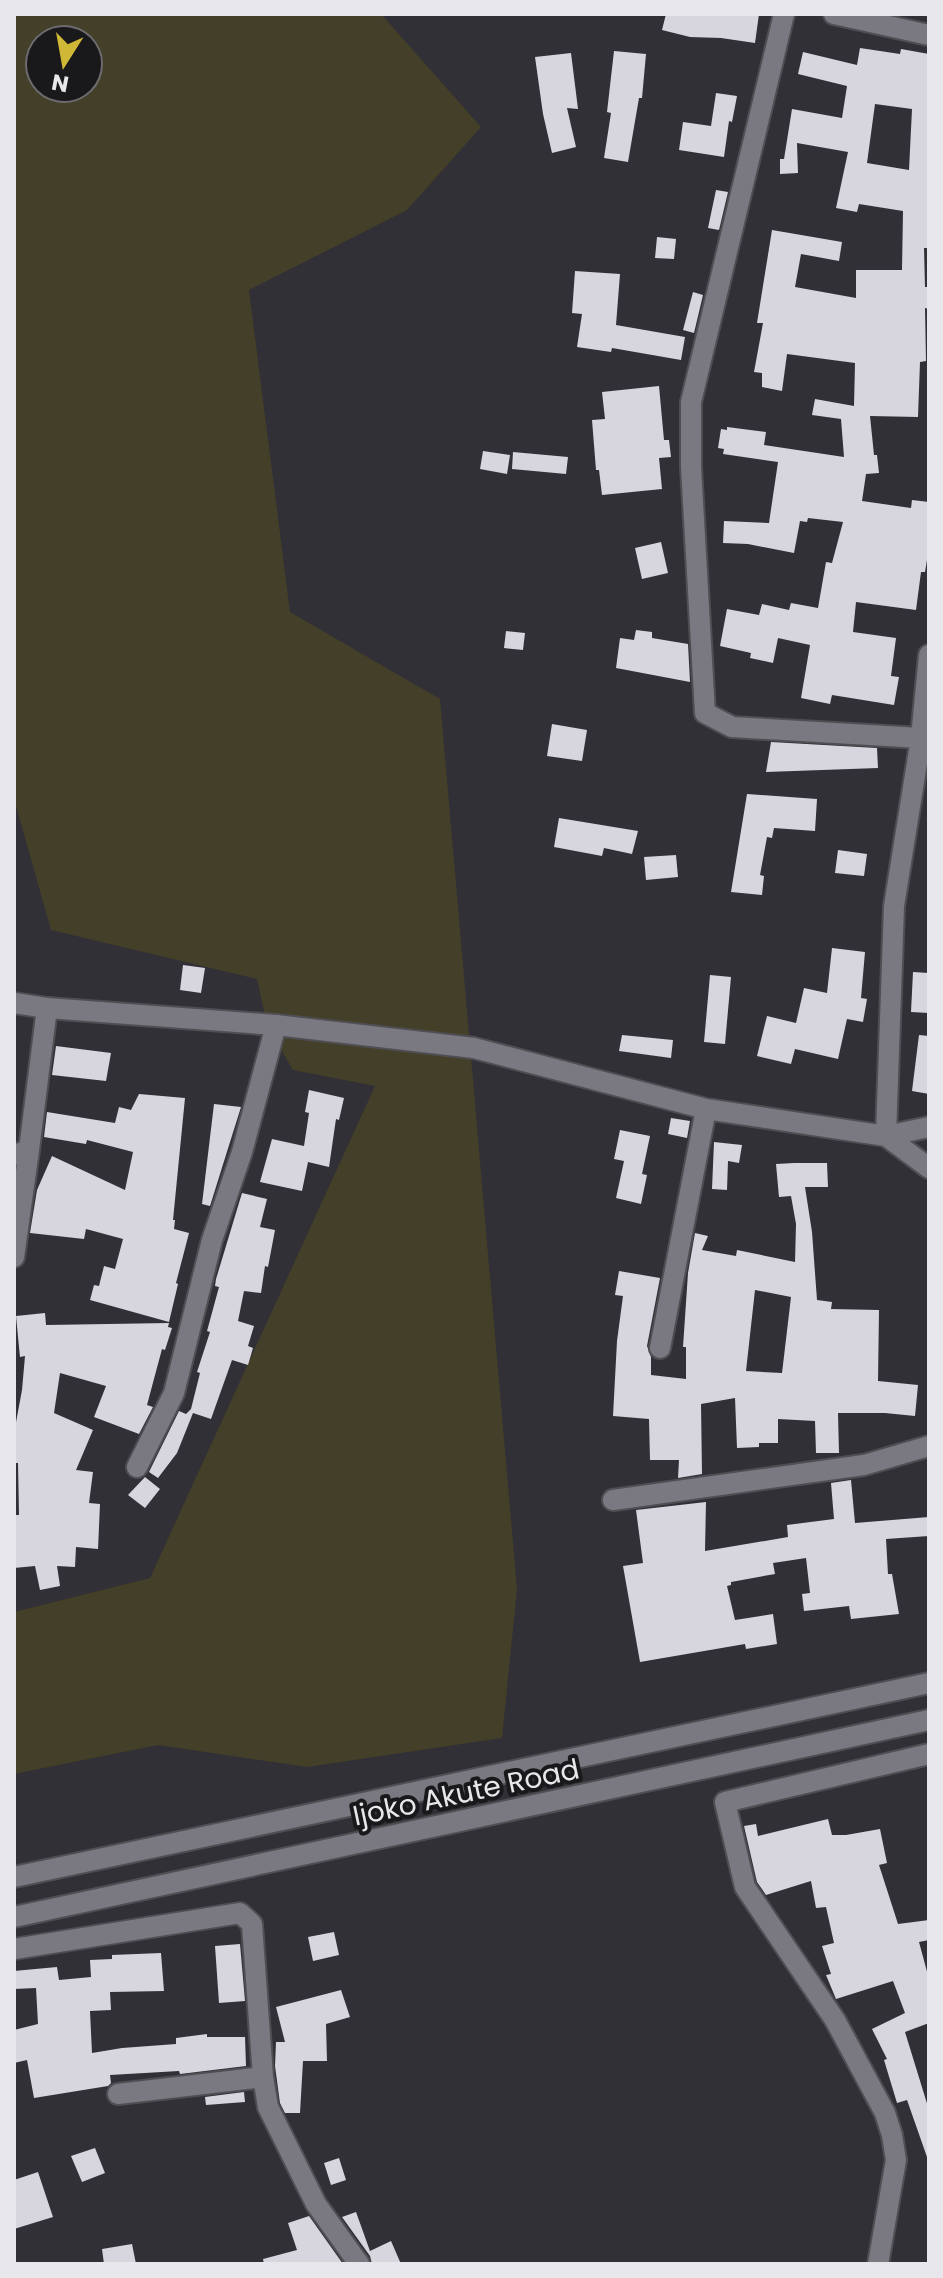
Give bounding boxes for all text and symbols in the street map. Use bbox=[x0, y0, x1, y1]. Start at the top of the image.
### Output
north arrow bbox=[24, 24, 104, 104]
text: N bbox=[49, 66, 71, 100]
street label: Ijoko Akute Road bbox=[349, 1749, 583, 1836]

